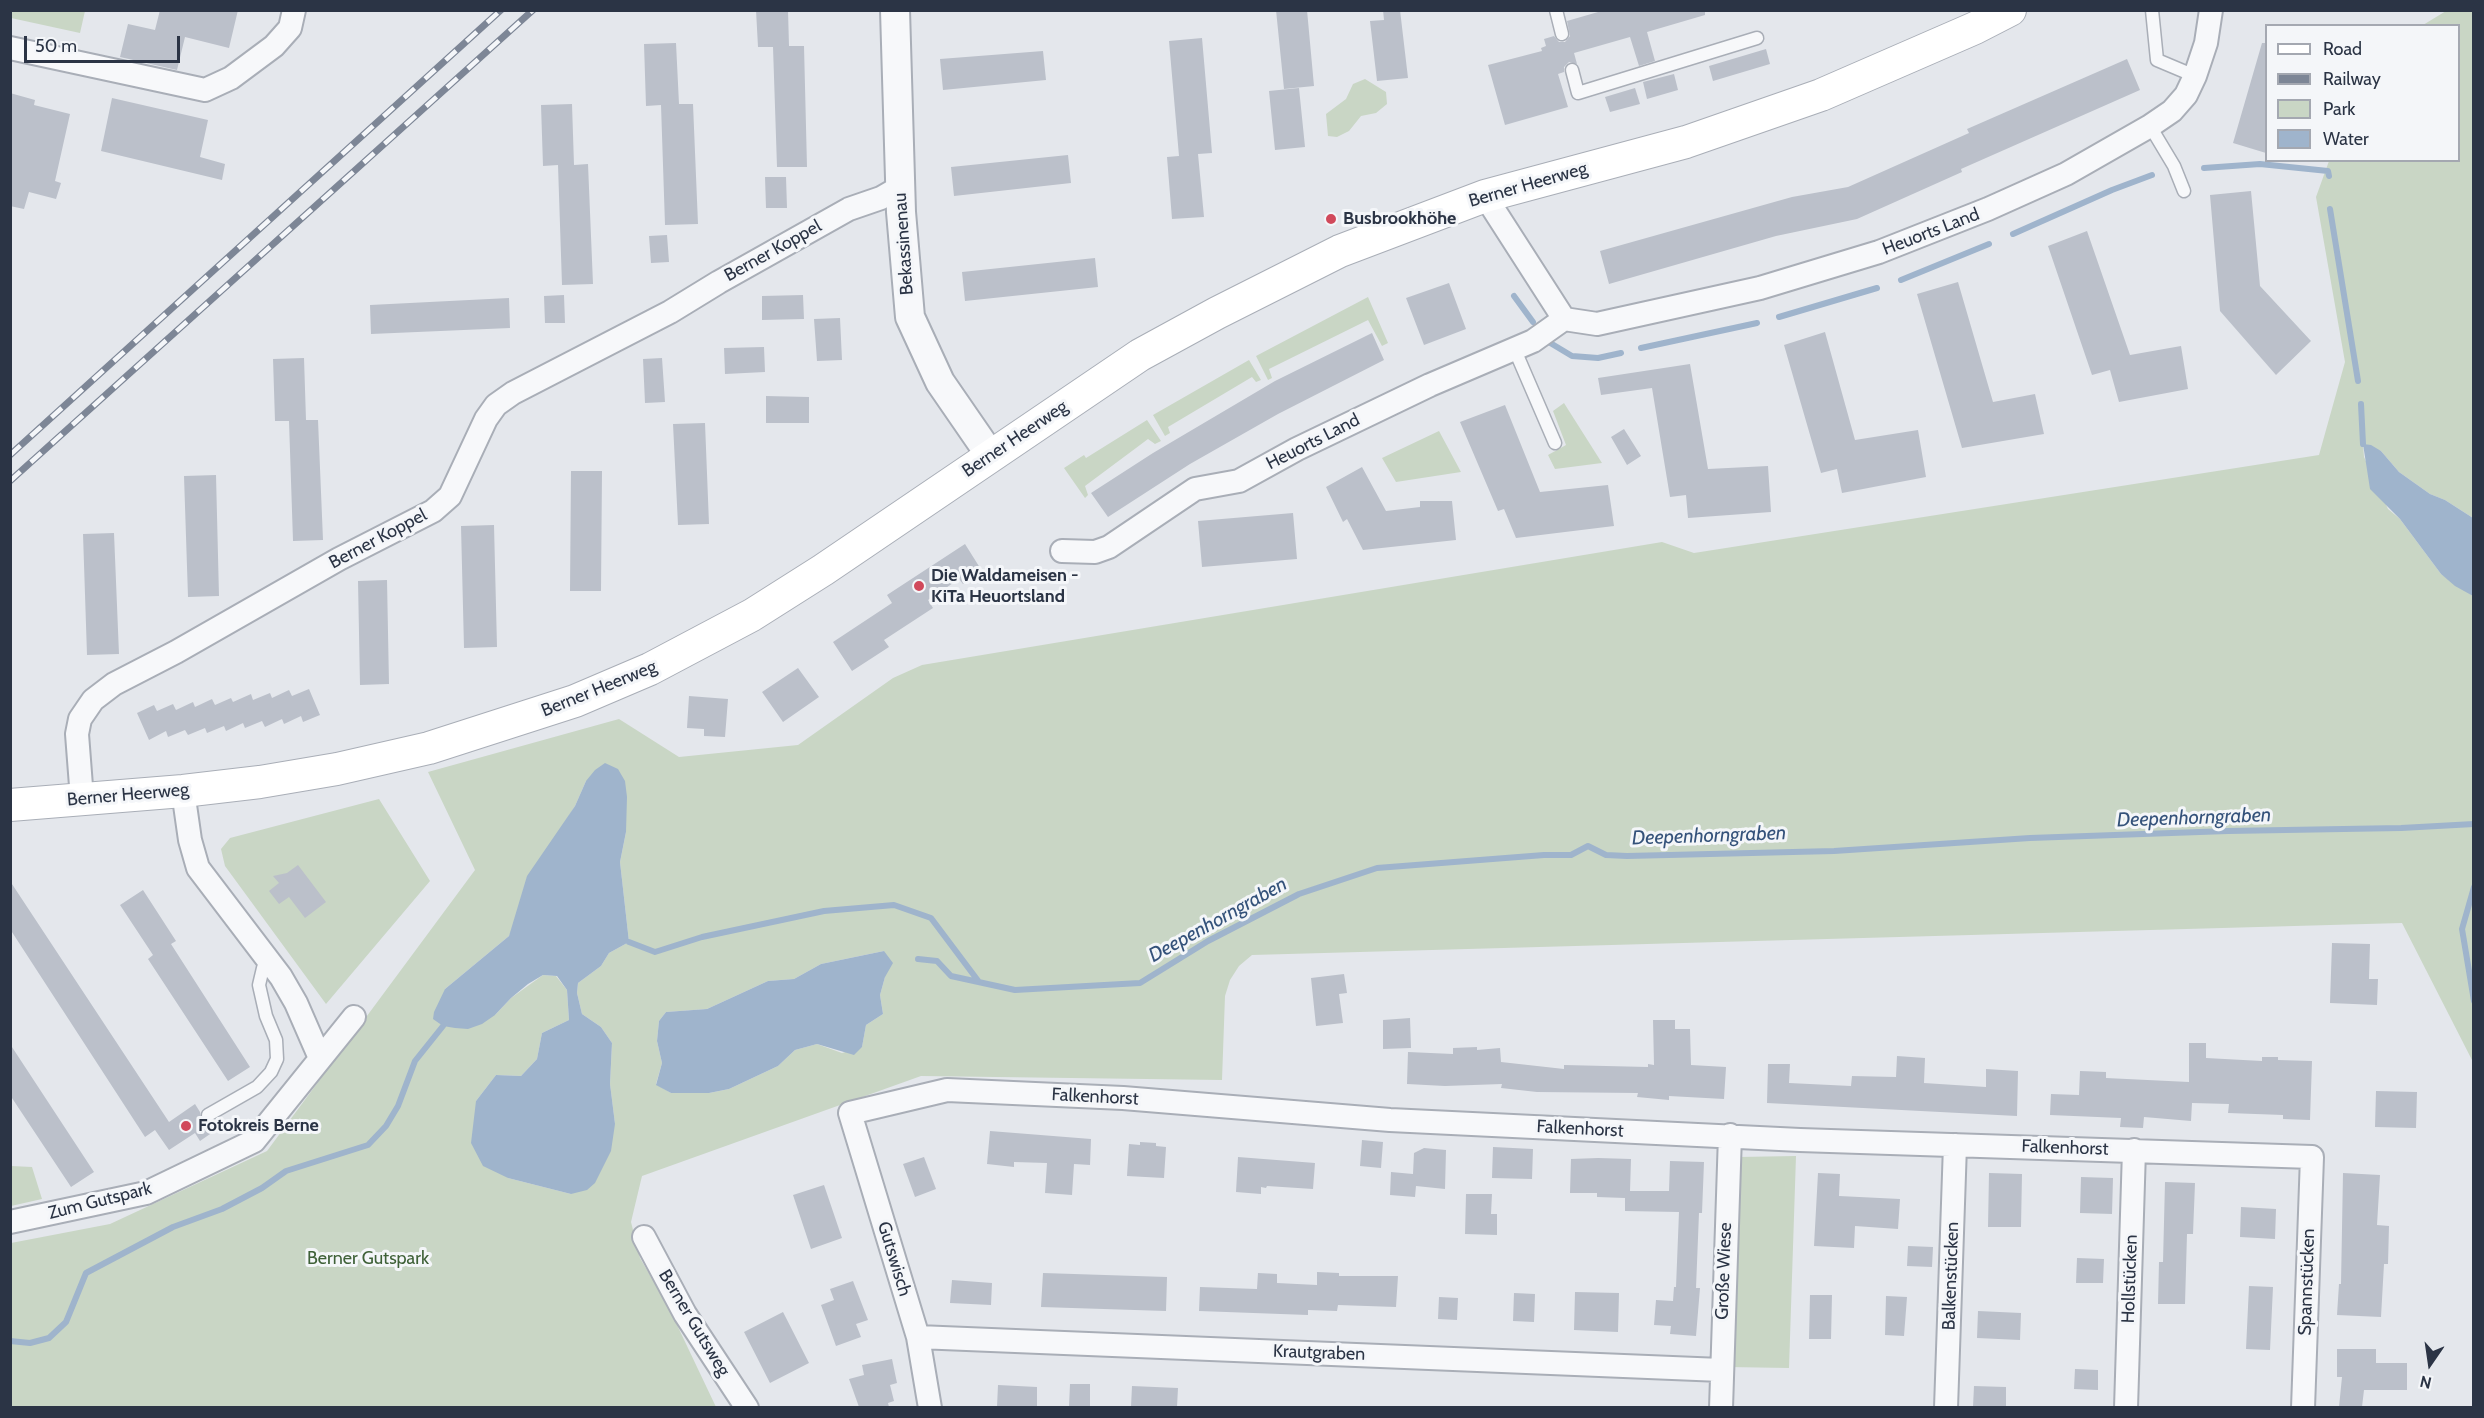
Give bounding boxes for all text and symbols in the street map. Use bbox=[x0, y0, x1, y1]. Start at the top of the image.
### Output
scale bar bbox=[27, 24, 183, 62]
legend bbox=[2265, 24, 2460, 162]
text: 50 m bbox=[35, 35, 77, 57]
text: Road bbox=[2323, 38, 2362, 60]
text: Railway bbox=[2323, 68, 2381, 90]
text: Park bbox=[2323, 98, 2355, 120]
text: Water bbox=[2323, 128, 2369, 150]
street label: Berner Heerweg bbox=[1466, 158, 1590, 212]
street label: Bekassinenau bbox=[890, 192, 918, 296]
street label: Heuorts Land bbox=[1880, 204, 1982, 260]
place label: Busbrookhöhe bbox=[1343, 208, 1456, 230]
marker: Busbrookhöhe bbox=[1324, 212, 1338, 226]
street label: Berner Koppel bbox=[721, 215, 825, 287]
street label: Berner Heerweg bbox=[958, 396, 1072, 482]
street label: Heuorts Land bbox=[1263, 409, 1363, 475]
street label: Berner Koppel bbox=[325, 504, 431, 574]
place label: Die Waldameisen - KiTa Heuortsland bbox=[931, 565, 1079, 608]
marker: Die Waldameisen - KiTa Heuortsland bbox=[912, 579, 926, 593]
street label: Berner Heerweg bbox=[538, 656, 660, 722]
street label: Berner Heerweg bbox=[66, 779, 190, 811]
water label: Deepenhorngraben bbox=[2116, 803, 2272, 833]
water label: Deepenhorngraben bbox=[1631, 821, 1787, 851]
water label: Deepenhorngraben bbox=[1145, 872, 1291, 968]
street label: Falkenhorst bbox=[1051, 1084, 1139, 1110]
place label: Fotokreis Berne bbox=[198, 1115, 319, 1137]
street label: Falkenhorst bbox=[1536, 1116, 1624, 1142]
marker: Fotokreis Berne bbox=[179, 1119, 193, 1133]
street label: Falkenhorst bbox=[2021, 1136, 2109, 1160]
street label: Zum Gutspark bbox=[46, 1178, 154, 1224]
street label: Gutswisch bbox=[872, 1219, 916, 1299]
street label: Balkenstücken bbox=[1938, 1221, 1964, 1331]
street label: Große Wiese bbox=[1712, 1222, 1736, 1320]
street label: Spannstücken bbox=[2294, 1228, 2320, 1336]
street label: Hollstücken bbox=[2118, 1234, 2142, 1324]
park label: Berner Gutspark bbox=[307, 1248, 429, 1270]
street label: Berner Gutsweg bbox=[654, 1266, 734, 1380]
north arrow bbox=[2400, 1334, 2460, 1394]
street label: Krautgraben bbox=[1272, 1341, 1366, 1365]
text: N bbox=[2418, 1371, 2433, 1393]

